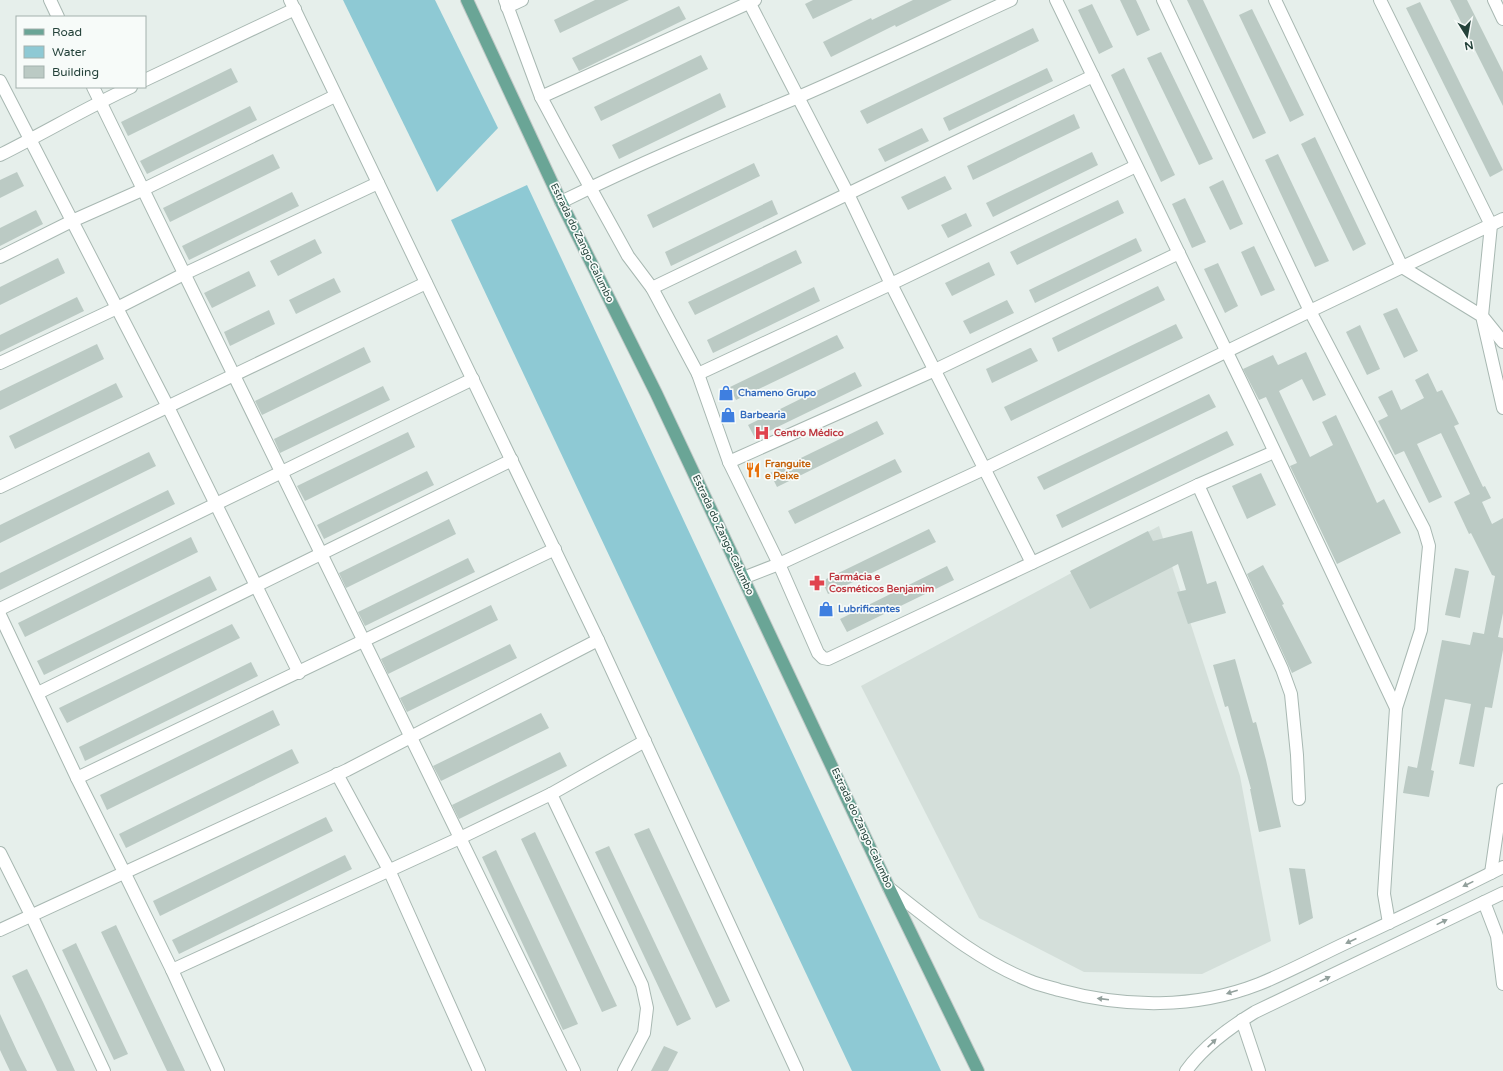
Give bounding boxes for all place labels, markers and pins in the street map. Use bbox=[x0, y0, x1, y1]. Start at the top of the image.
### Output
shop icon: Chameno Grupo bbox=[717, 384, 735, 402]
place label: Chameno Grupo bbox=[738, 387, 816, 399]
shop icon: Barbearia bbox=[719, 406, 737, 424]
place label: Barbearia bbox=[740, 409, 786, 421]
hospital icon: Centro Médico bbox=[753, 424, 771, 442]
place label: Centro Médico bbox=[774, 427, 844, 439]
place label: Franguite e Peixe bbox=[765, 458, 811, 482]
restaurant icon: Franguite e Peixe bbox=[744, 461, 762, 479]
place label: Farmácia e Cosméticos Benjamim bbox=[829, 571, 934, 595]
pharmacy icon: Farmácia e Cosméticos Benjamim bbox=[808, 574, 826, 592]
shop icon: Lubrificantes bbox=[817, 600, 835, 618]
place label: Lubrificantes bbox=[838, 603, 900, 615]

